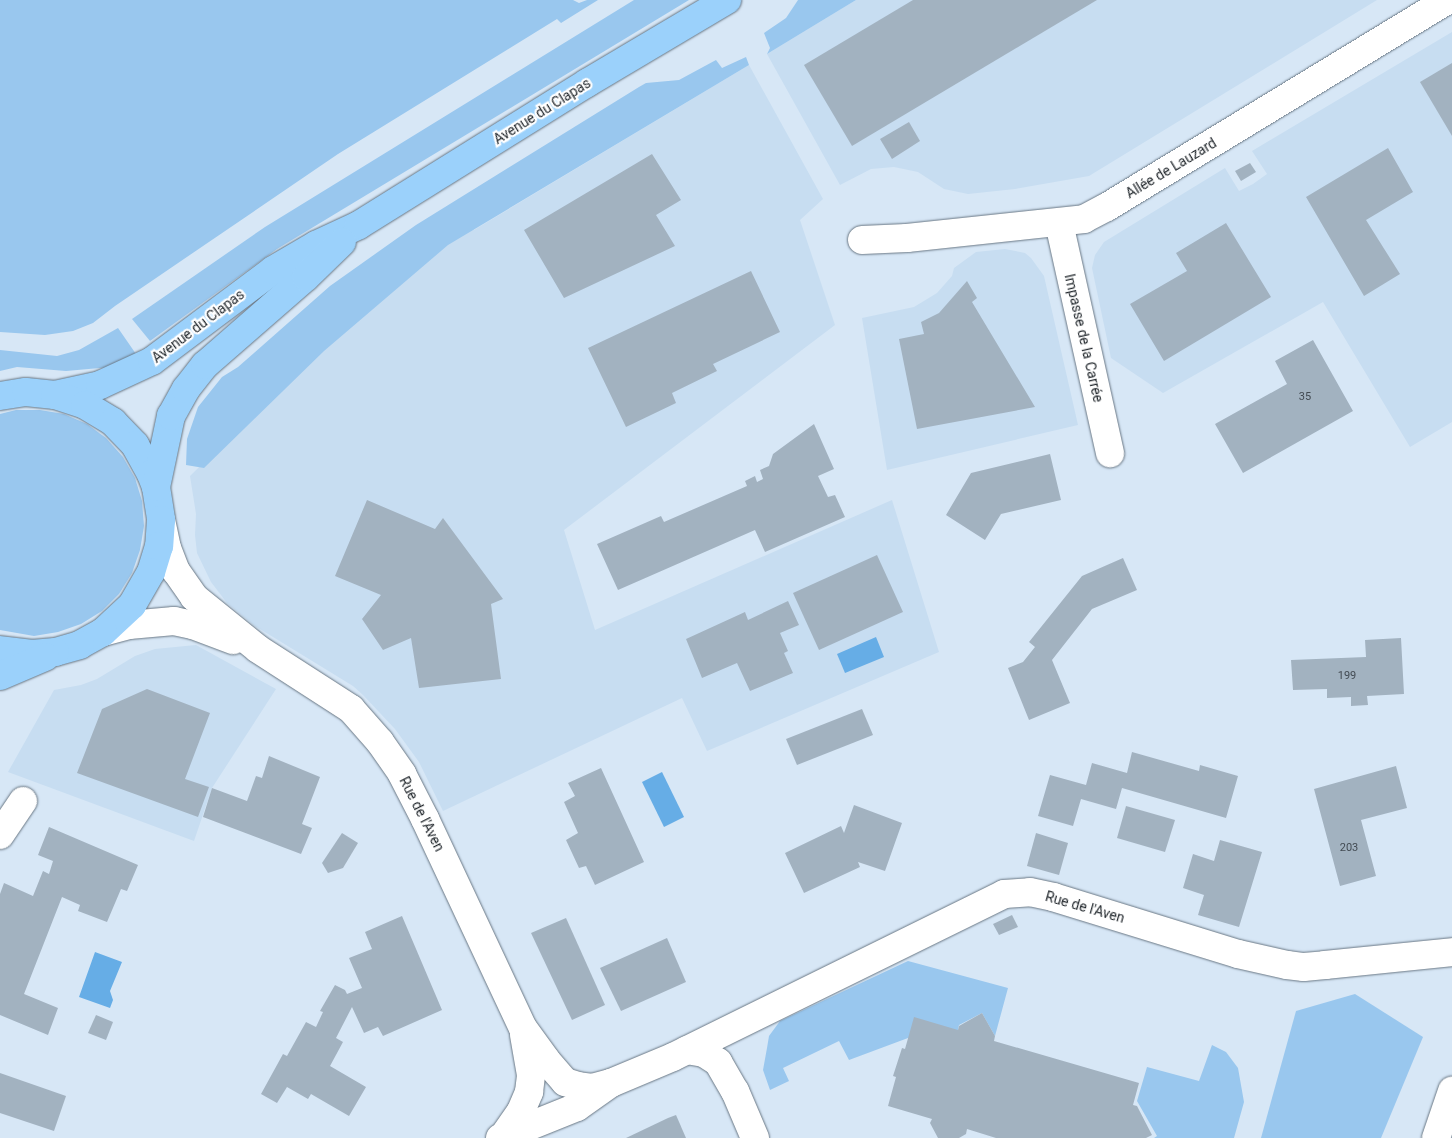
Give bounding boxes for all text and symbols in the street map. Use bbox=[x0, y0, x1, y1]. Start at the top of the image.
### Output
street label: Avenue du Clapas bbox=[490, 74, 594, 148]
street label: Allée de Lauzard bbox=[1123, 134, 1219, 202]
street label: Impasse de la Carrée bbox=[1061, 272, 1107, 404]
street label: Avenue du Clapas bbox=[149, 286, 247, 366]
house number: 35 bbox=[1299, 390, 1311, 404]
house number: 199 bbox=[1338, 669, 1356, 683]
street label: Rue de l'Aven bbox=[396, 774, 448, 854]
house number: 203 bbox=[1340, 841, 1358, 855]
street label: Rue de l'Aven bbox=[1043, 888, 1127, 926]

